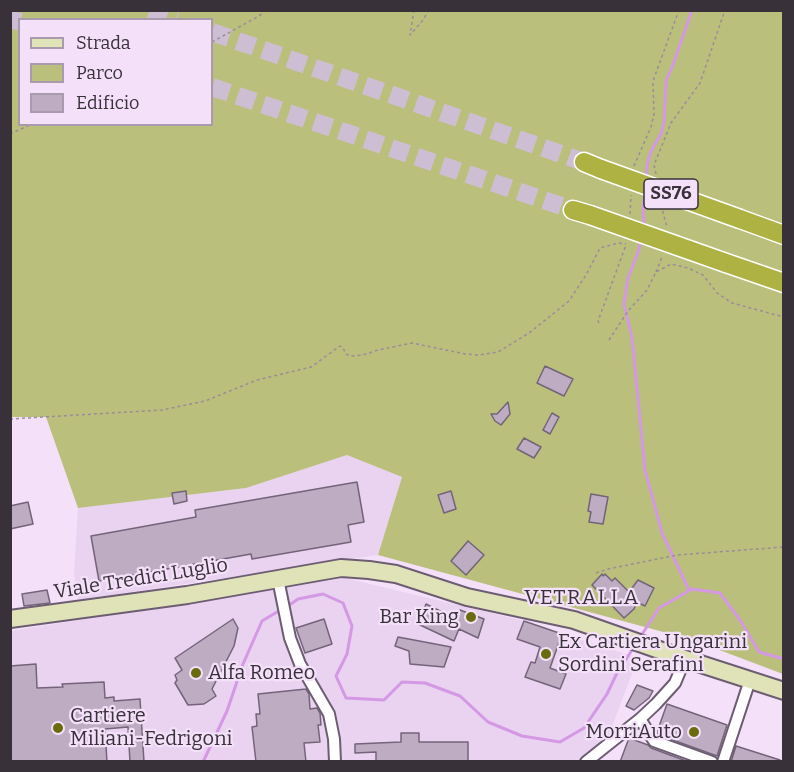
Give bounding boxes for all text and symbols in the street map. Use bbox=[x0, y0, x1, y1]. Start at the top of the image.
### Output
legend bbox=[18, 18, 213, 126]
text: Strada bbox=[76, 32, 131, 54]
text: Parco bbox=[76, 62, 123, 84]
text: Edificio bbox=[76, 92, 139, 114]
road number: SS76 bbox=[644, 179, 698, 209]
street label: Viale Tredici Luglio bbox=[52, 553, 230, 605]
district label: VETRALLA bbox=[524, 585, 640, 611]
place label: Bar King bbox=[379, 605, 459, 629]
marker: Bar King bbox=[464, 610, 478, 624]
place label: Ex Cartiera Ungarini Sordini Serafini bbox=[558, 630, 747, 677]
marker: Ex Cartiera Ungarini Sordini Serafini bbox=[539, 647, 553, 661]
place label: Alfa Romeo bbox=[208, 661, 315, 685]
marker: Alfa Romeo bbox=[189, 666, 203, 680]
place label: Cartiere Miliani-Fedrigoni bbox=[70, 704, 233, 751]
place label: MorriAuto bbox=[585, 720, 682, 744]
marker: Cartiere Miliani-Fedrigoni bbox=[51, 721, 65, 735]
marker: MorriAuto bbox=[687, 725, 701, 739]

